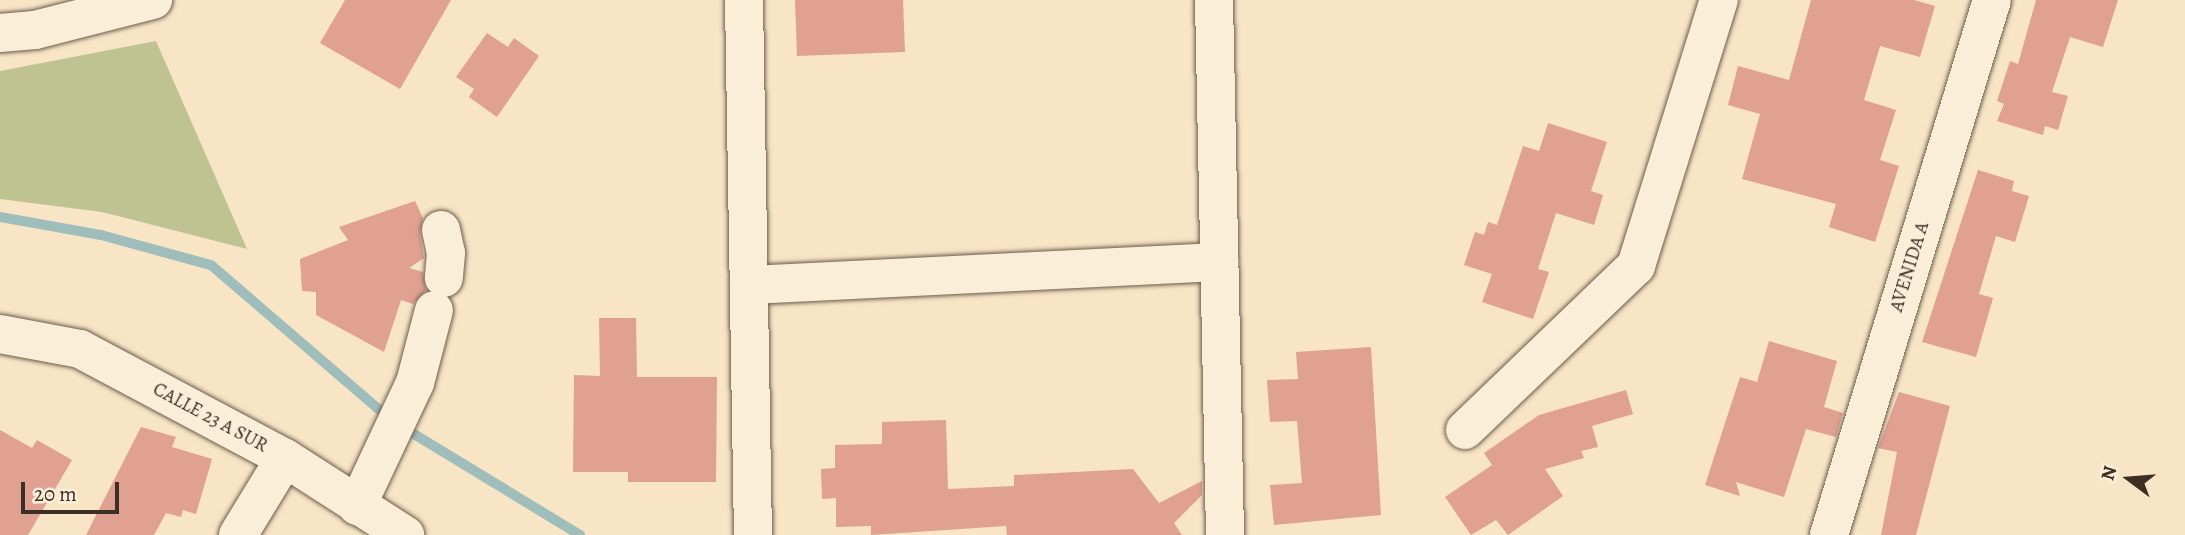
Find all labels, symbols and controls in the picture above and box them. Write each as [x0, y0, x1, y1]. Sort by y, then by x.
street label: AVENIDA A [1886, 219, 1934, 315]
street label: CALLE 23 A SUR [149, 378, 271, 458]
north arrow [2094, 444, 2164, 514]
text: N [2094, 463, 2123, 483]
scale bar [24, 468, 122, 512]
text: 20 m [34, 480, 77, 508]

